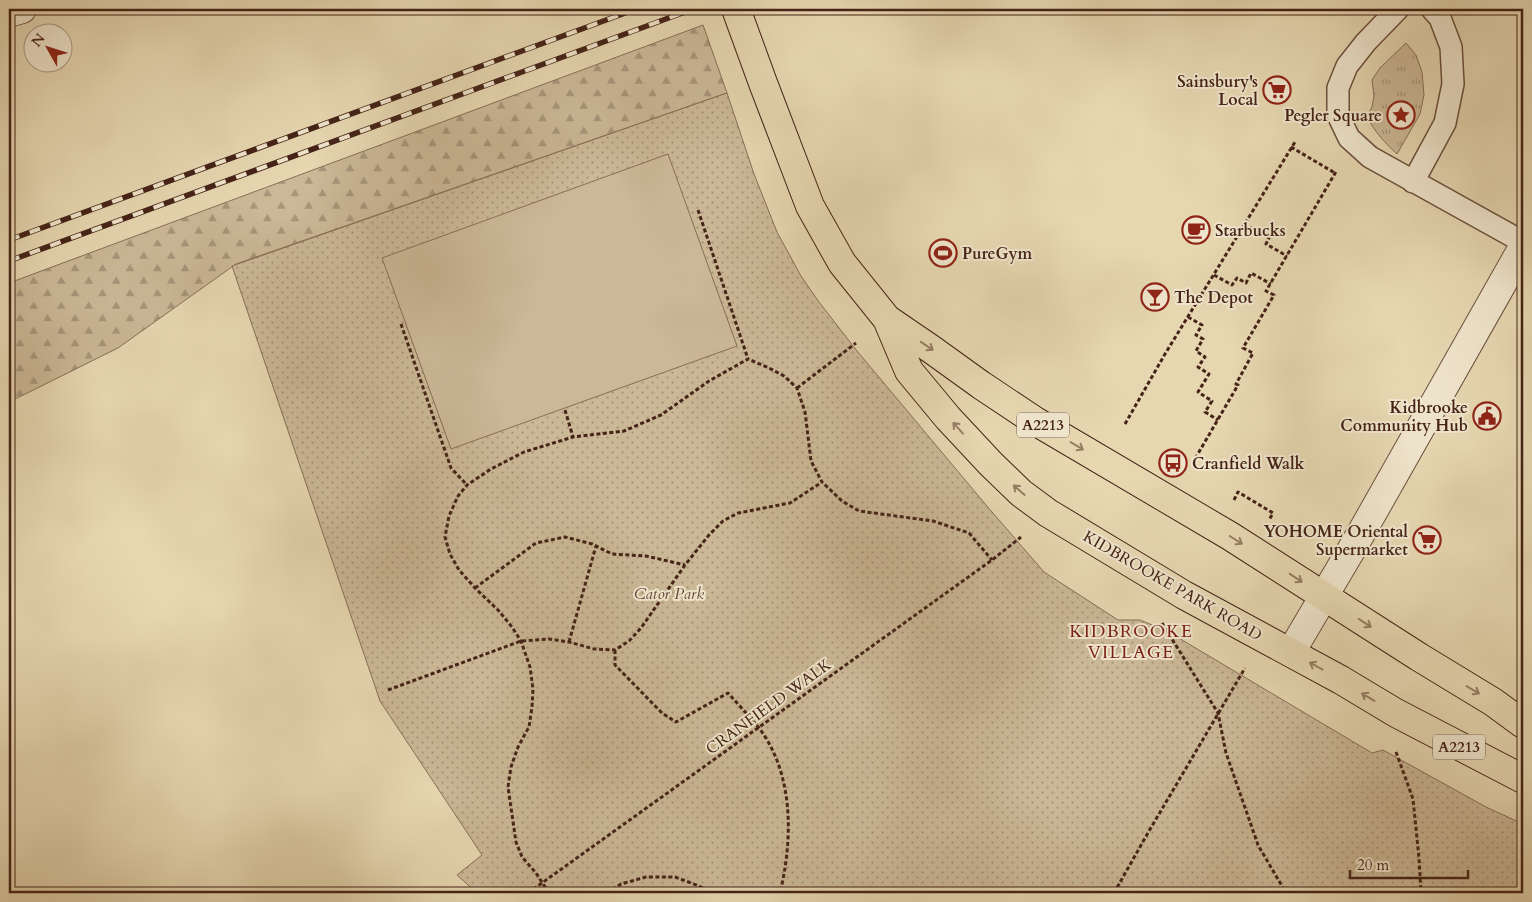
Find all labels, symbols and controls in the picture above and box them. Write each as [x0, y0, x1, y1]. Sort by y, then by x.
north arrow [22, 22, 72, 72]
text: N [27, 29, 49, 51]
place label: Sainsbury's Local [1177, 71, 1258, 111]
supermarket icon: Sainsbury's Local [1262, 75, 1292, 105]
place icon: Pegler Square [1386, 100, 1416, 130]
place label: Pegler Square [1284, 105, 1382, 127]
cafe icon: Starbucks [1181, 215, 1211, 245]
place label: Starbucks [1215, 220, 1286, 242]
sports icon: PureGym [928, 238, 958, 268]
place label: PureGym [962, 243, 1033, 265]
bar icon: The Depot [1140, 282, 1170, 312]
place label: The Depot [1174, 287, 1253, 309]
one-way arrow [920, 341, 934, 351]
place label: Kidbrooke Community Hub [1340, 397, 1468, 437]
public building icon: Kidbrooke Community Hub [1472, 401, 1502, 431]
road number: A2213 [1017, 412, 1069, 438]
one-way arrow [952, 422, 964, 435]
one-way arrow [1070, 441, 1084, 451]
bus stop icon: Cranfield Walk [1158, 448, 1188, 478]
place label: Cranfield Walk [1192, 453, 1305, 475]
one-way arrow [1012, 484, 1025, 496]
place label: YOHOME Oriental Supermarket [1264, 521, 1408, 561]
street label: KIDBROOKE PARK ROAD [1079, 525, 1266, 646]
supermarket icon: YOHOME Oriental Supermarket [1412, 525, 1442, 555]
one-way arrow [1229, 536, 1243, 546]
one-way arrow [1288, 573, 1302, 583]
park label: Cator Park [634, 583, 704, 605]
one-way arrow [1358, 618, 1372, 628]
district label: KIDBROOKE VILLAGE [1069, 619, 1193, 665]
street label: CRANFIELD WALK [701, 654, 836, 760]
one-way arrow [1309, 661, 1324, 670]
one-way arrow [1466, 686, 1480, 696]
one-way arrow [1362, 691, 1376, 701]
road number: A2213 [1433, 734, 1485, 760]
scale bar [1350, 847, 1467, 879]
text: 20 m [1357, 855, 1389, 875]

